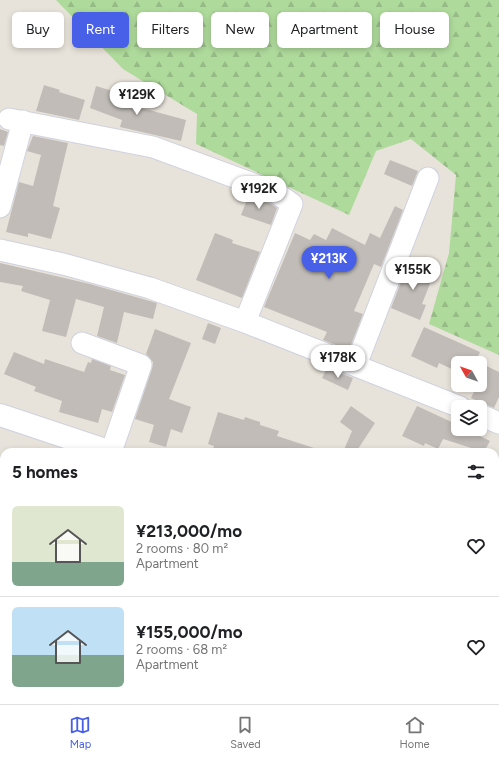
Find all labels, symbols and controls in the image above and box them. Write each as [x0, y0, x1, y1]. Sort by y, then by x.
chip: Buy [12, 12, 64, 48]
chip: Rent [72, 12, 129, 48]
chip: Filters [137, 12, 203, 48]
chip: New [211, 12, 269, 48]
chip: Apartment [277, 12, 372, 48]
chip: House [380, 12, 449, 48]
pin: ¥129K [109, 82, 165, 116]
text: ¥129K [119, 87, 155, 102]
pin: ¥192K [231, 176, 287, 210]
text: ¥192K [241, 181, 277, 196]
pin: ¥213K [301, 246, 357, 280]
text: ¥213K [311, 251, 347, 266]
pin: ¥155K [385, 257, 441, 291]
text: ¥155K [395, 262, 432, 277]
pin: ¥178K [310, 345, 366, 379]
text: ¥178K [319, 350, 357, 365]
north arrow [451, 356, 487, 392]
map controls [451, 356, 487, 436]
button: layers [451, 400, 487, 436]
icon: filters [465, 461, 487, 483]
text: 5 homes [12, 462, 78, 482]
text: ¥213,000/mo [136, 521, 242, 541]
icon: home [44, 522, 92, 570]
icon: heart [465, 535, 487, 557]
text: 2 rooms · 80 m² [136, 541, 228, 556]
text: Apartment [136, 556, 199, 571]
text: ¥155,000/mo [136, 622, 243, 642]
icon: home [44, 623, 92, 671]
icon: heart [465, 636, 487, 658]
text: 2 rooms · 68 m² [136, 642, 227, 657]
text: Apartment [136, 657, 199, 672]
tab: Map [69, 714, 91, 751]
tab: Saved [230, 714, 261, 751]
tab: Home [400, 714, 430, 751]

